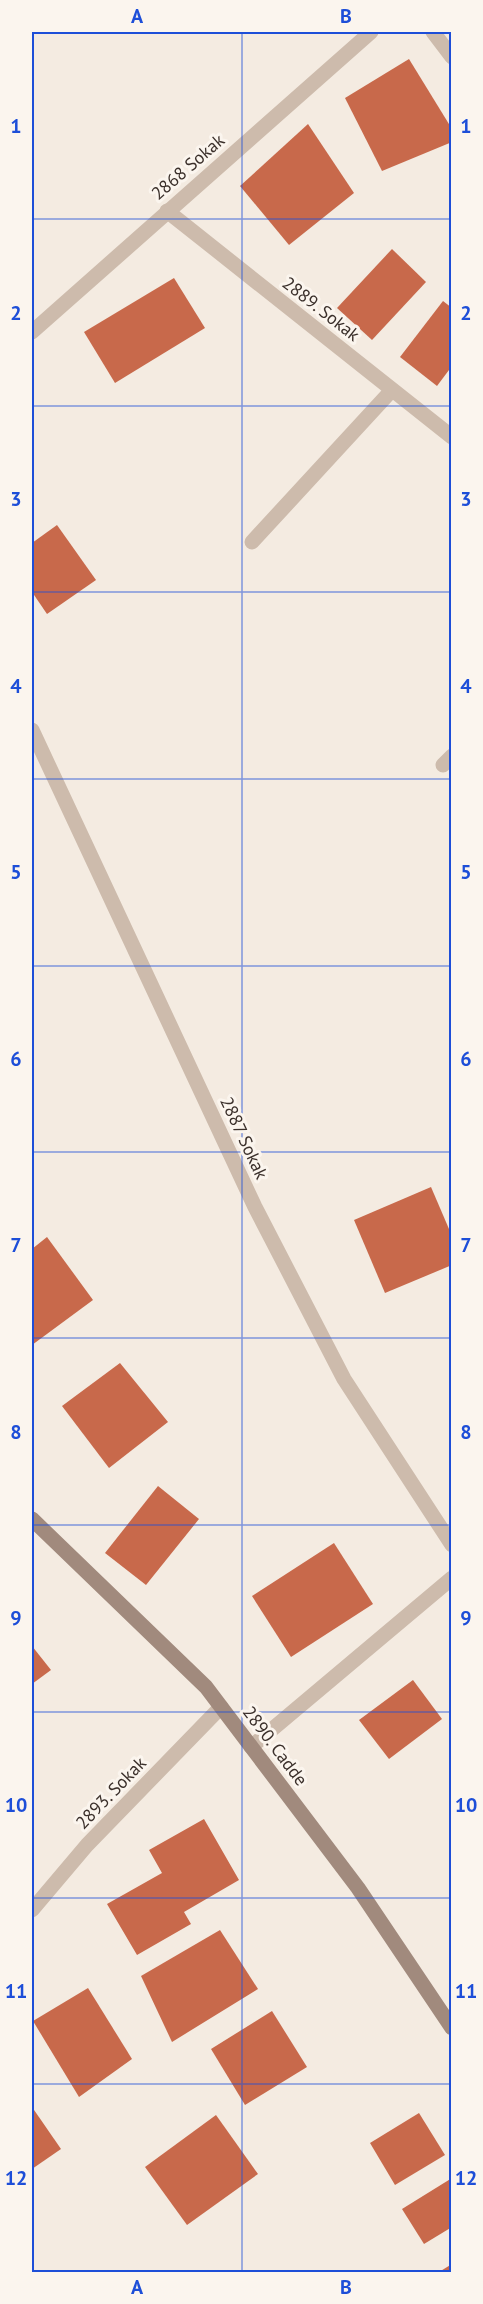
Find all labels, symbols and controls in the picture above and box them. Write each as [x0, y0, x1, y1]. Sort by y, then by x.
text: A [131, 3, 144, 29]
text: B [340, 3, 352, 29]
text: 1 [10, 113, 22, 139]
text: 1 [460, 113, 472, 139]
street label: 2868 Sokak [146, 128, 229, 205]
street label: 2889. Sokak [278, 271, 365, 346]
text: 2 [10, 300, 22, 326]
text: 2 [460, 300, 472, 326]
text: 3 [10, 486, 22, 512]
text: 3 [460, 486, 472, 512]
text: 4 [10, 673, 22, 699]
text: 4 [460, 673, 472, 699]
text: 5 [10, 859, 22, 885]
text: 5 [460, 859, 472, 885]
text: 6 [10, 1046, 22, 1072]
text: 6 [460, 1046, 472, 1072]
street label: 2887 Sokak [215, 1093, 274, 1183]
text: 7 [10, 1232, 22, 1258]
text: 7 [460, 1232, 472, 1258]
text: 8 [10, 1419, 22, 1445]
text: 8 [460, 1419, 472, 1445]
text: 9 [10, 1605, 22, 1631]
text: 9 [460, 1605, 472, 1631]
street label: 2890. Cadde [238, 1701, 313, 1790]
street label: 2893. Sokak [70, 1751, 151, 1834]
text: 10 [5, 1792, 27, 1818]
text: 10 [455, 1792, 477, 1818]
text: 11 [5, 1978, 27, 2004]
text: 11 [455, 1978, 477, 2004]
text: 12 [5, 2165, 27, 2191]
text: 12 [455, 2165, 477, 2191]
text: A [131, 2274, 144, 2300]
text: B [340, 2274, 352, 2300]

